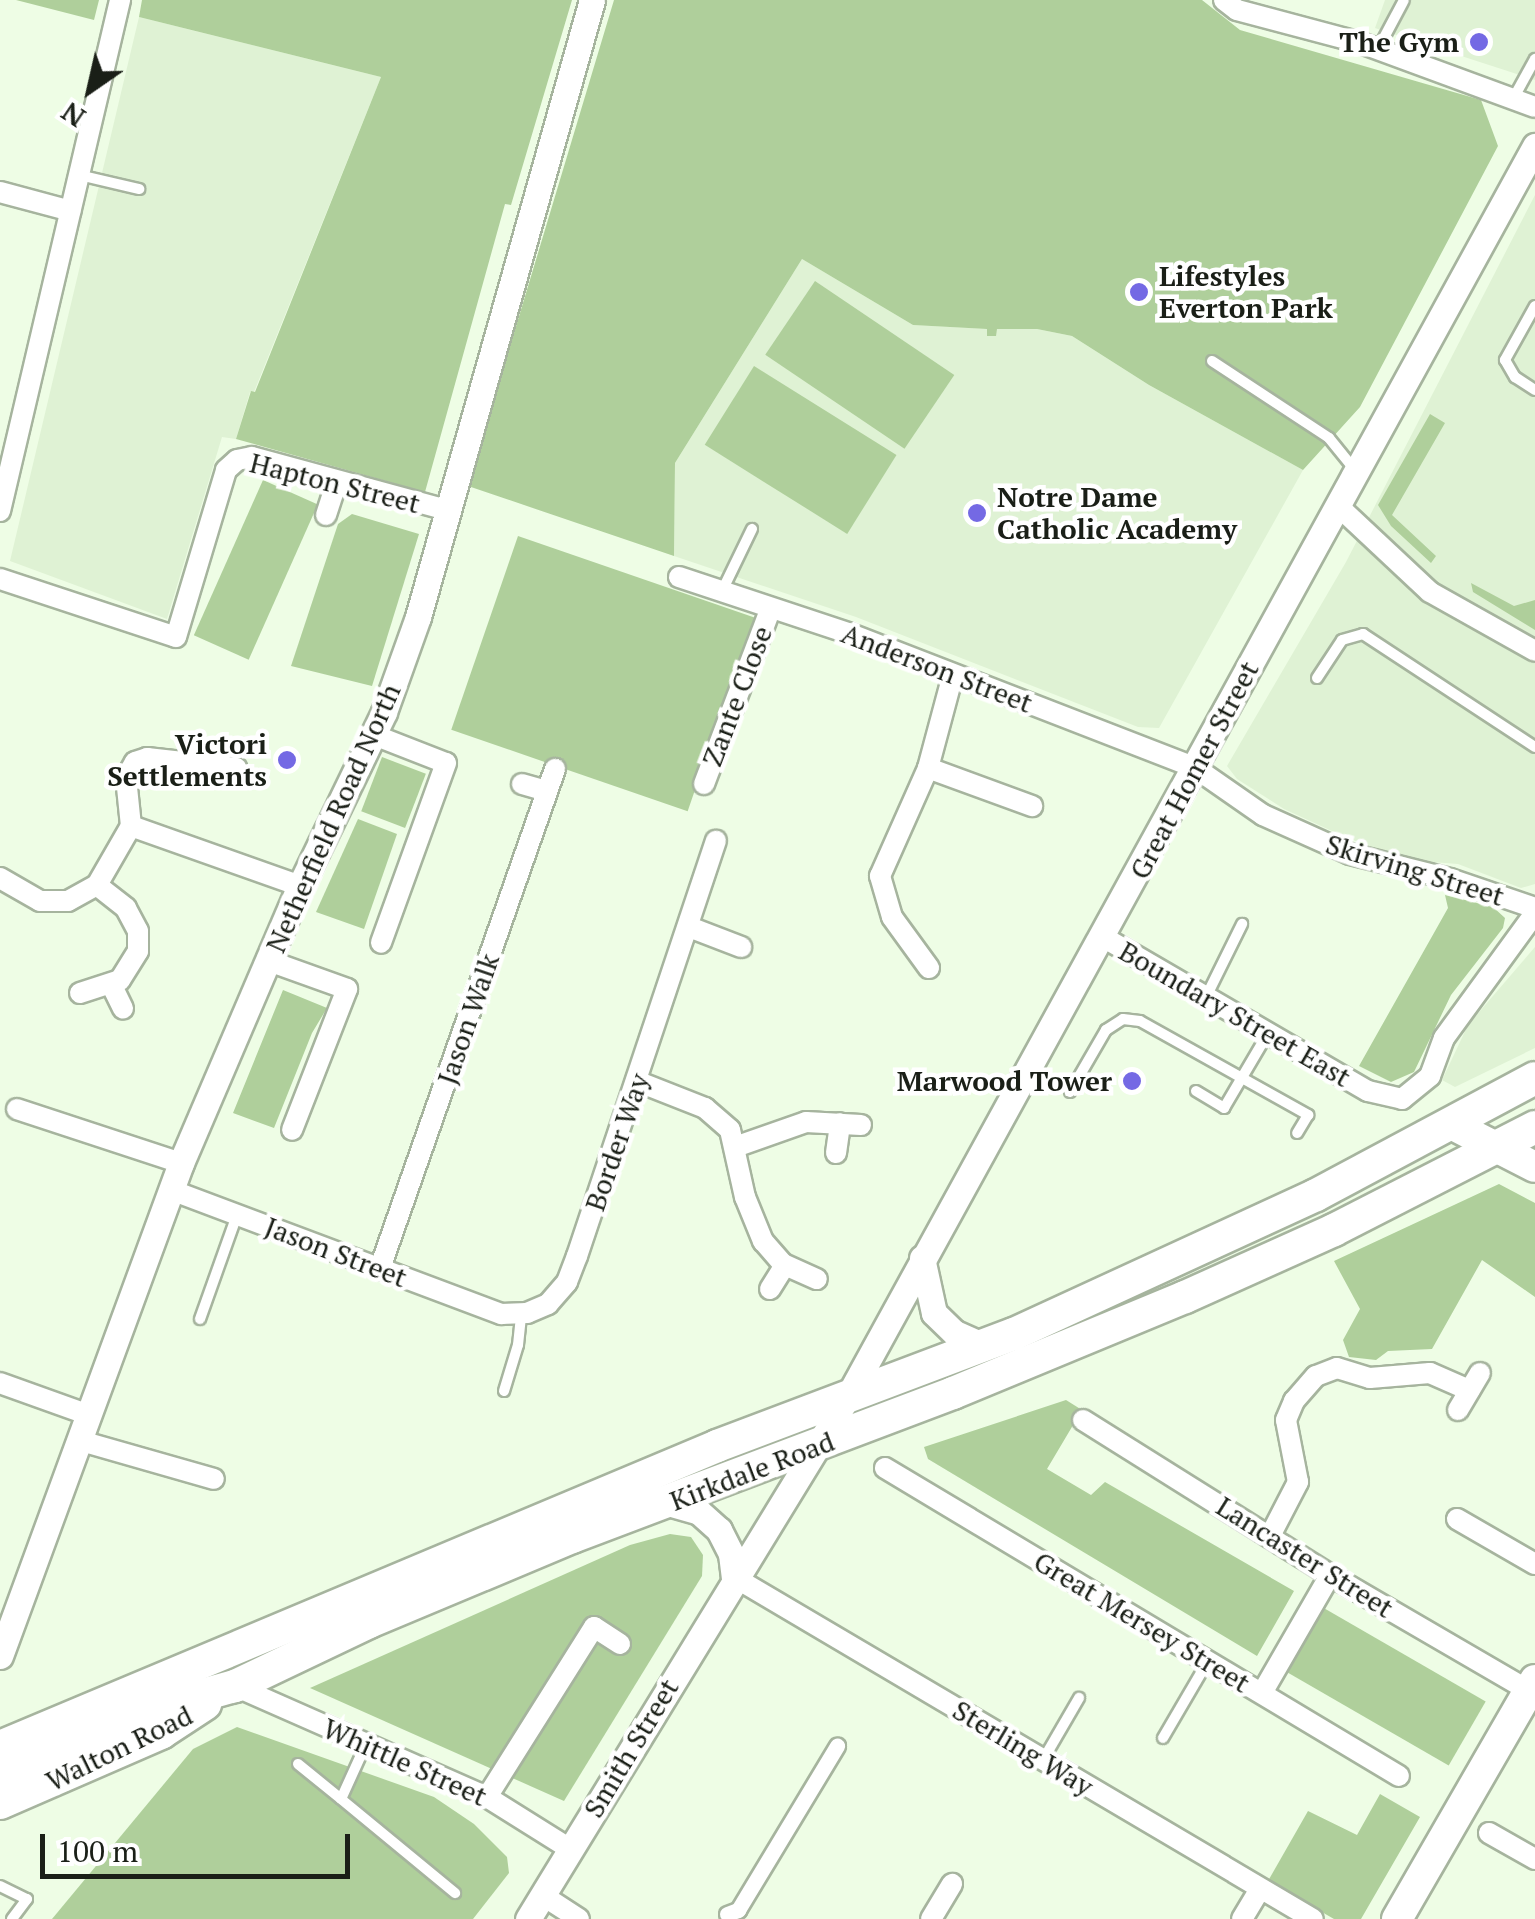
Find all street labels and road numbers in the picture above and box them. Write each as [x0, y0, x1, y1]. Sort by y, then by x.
street label: Hapton Street [246, 446, 424, 520]
street label: Anderson Street [837, 616, 1037, 720]
street label: Zante Close [695, 621, 779, 771]
street label: Great Homer Street [1122, 655, 1266, 885]
street label: Netherfield Road North [259, 678, 407, 958]
street label: Skirving Street [1322, 827, 1508, 913]
street label: Boundary Street East [1113, 934, 1357, 1094]
street label: Jason Walk [430, 949, 506, 1089]
street label: Border Way [578, 1069, 656, 1215]
street label: Jason Street [260, 1210, 412, 1294]
street label: Kirkdale Road [665, 1424, 839, 1518]
street label: Lancaster Street [1210, 1489, 1400, 1625]
street label: Great Mersey Street [1028, 1544, 1256, 1700]
street label: Smith Street [576, 1673, 686, 1823]
street label: Sterling Way [947, 1693, 1099, 1803]
street label: Walton Road [40, 1698, 198, 1798]
street label: Whittle Street [318, 1711, 492, 1813]

